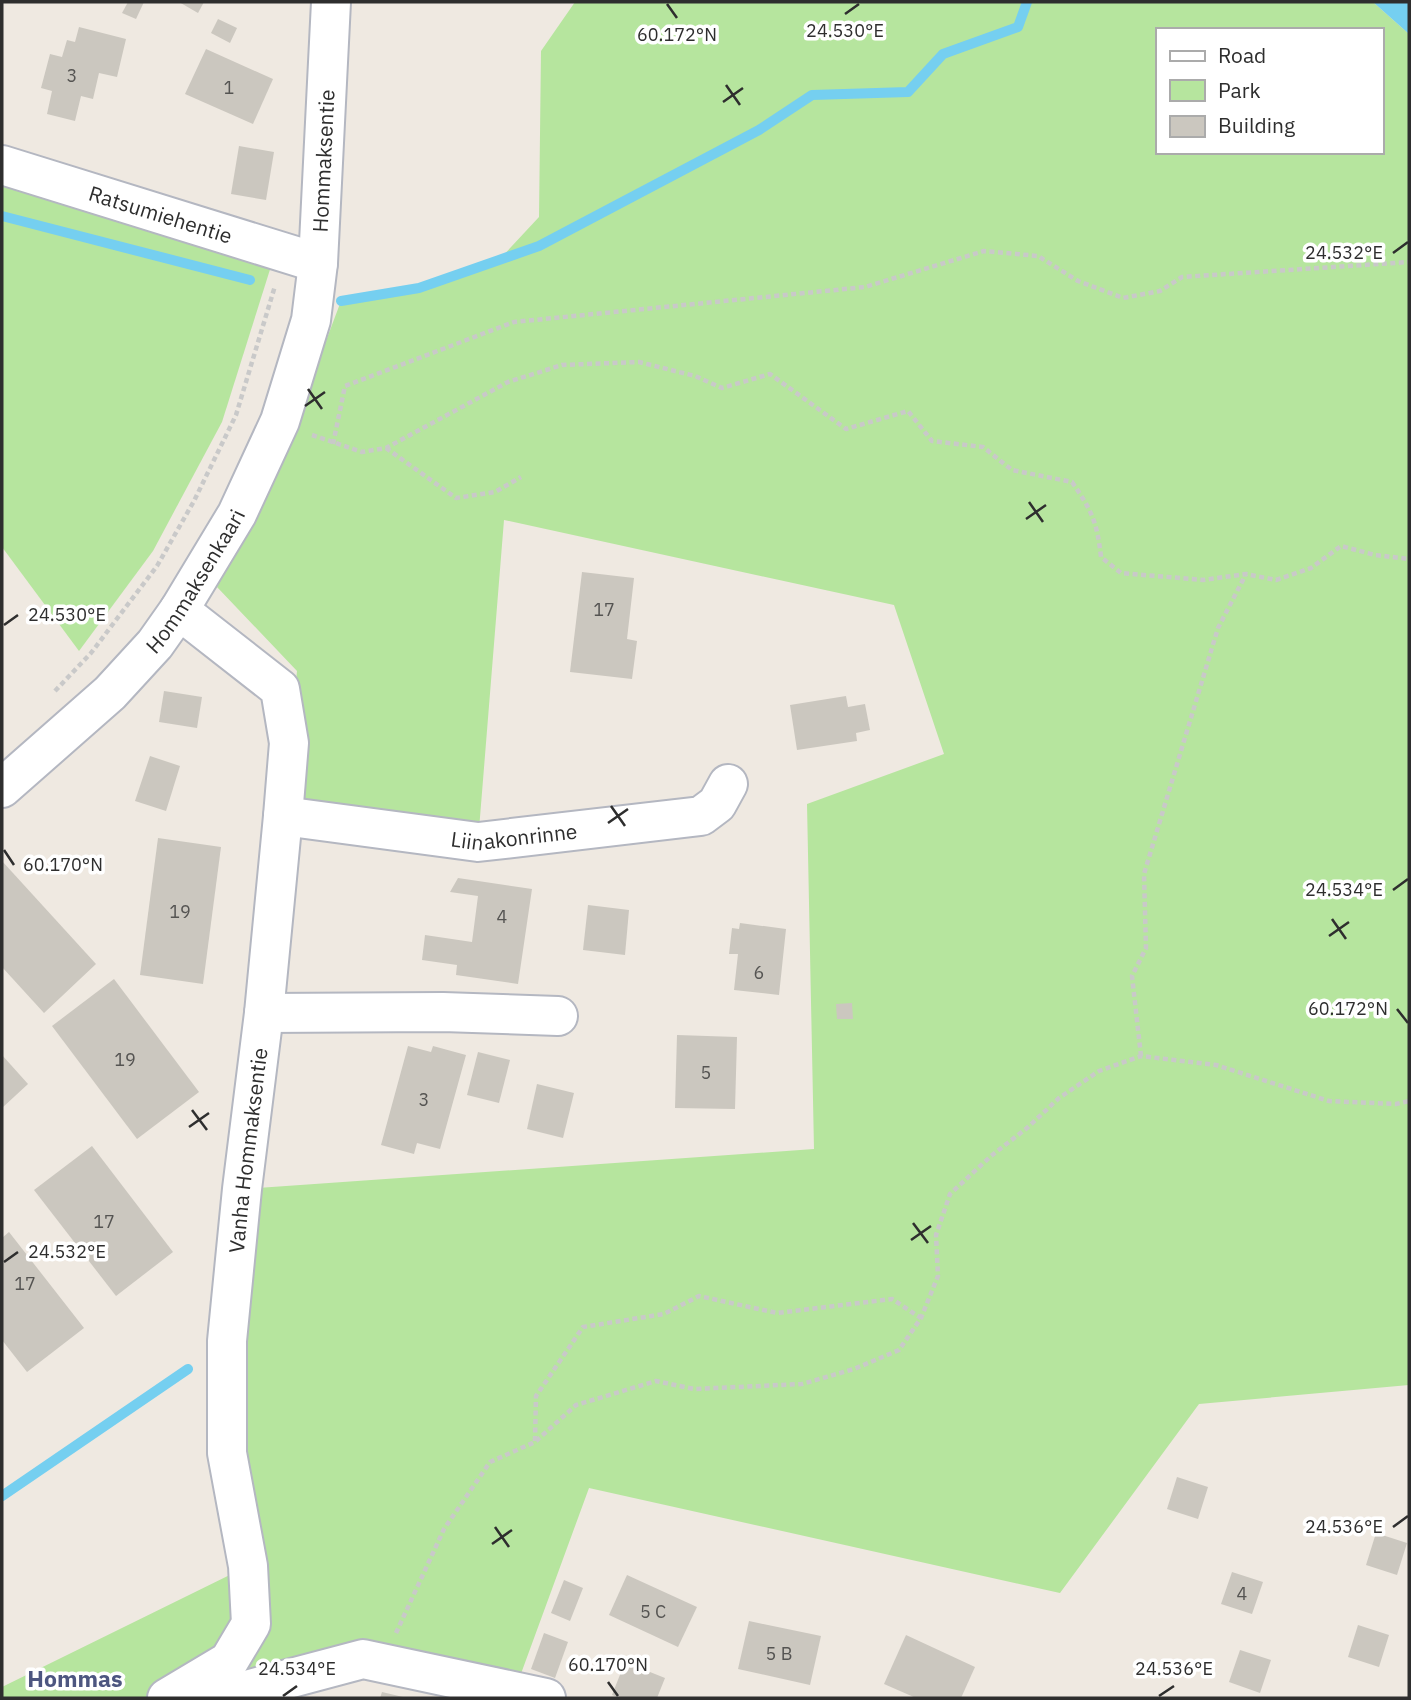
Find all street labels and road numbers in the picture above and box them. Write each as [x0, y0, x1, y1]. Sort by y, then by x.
street label: Hommaksentie [306, 89, 341, 233]
street label: Ratsumiehentie [85, 179, 236, 250]
street label: Hommaksenkaari [139, 505, 251, 659]
street label: Liinakonrinne [449, 817, 579, 857]
street label: Vanha Hommaksentie [222, 1046, 274, 1254]

